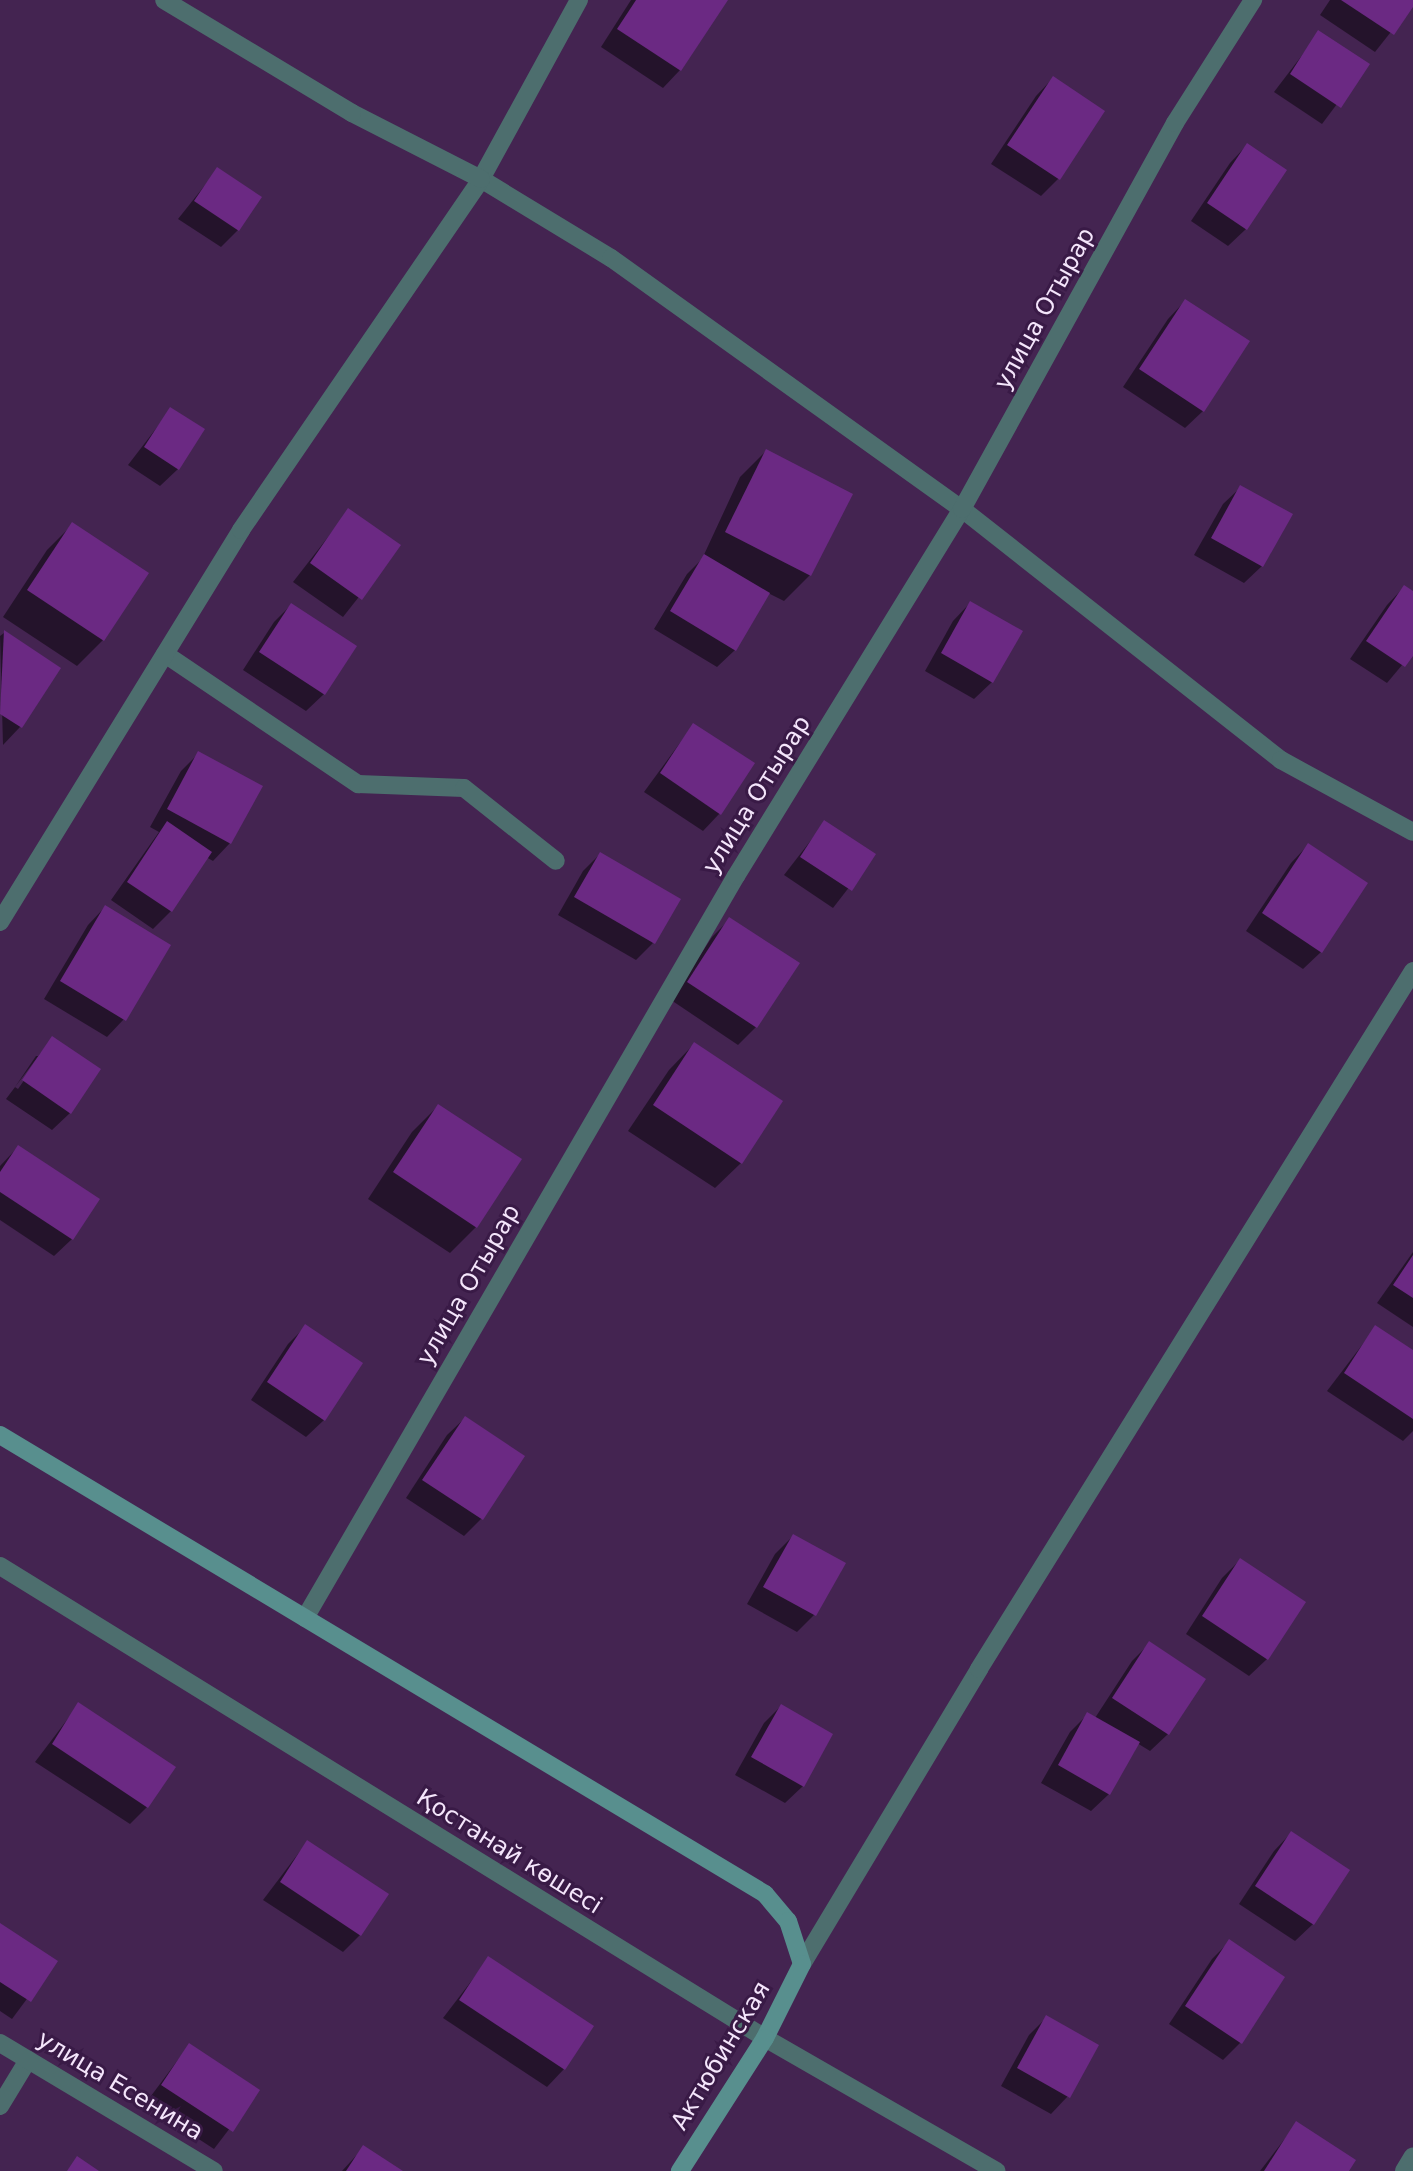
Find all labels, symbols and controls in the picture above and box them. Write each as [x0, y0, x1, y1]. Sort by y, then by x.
street label: улица Отырар [989, 223, 1101, 395]
street label: улица Отырар [697, 711, 817, 879]
street label: улица Отырар [411, 1200, 527, 1370]
street label: Қостанай көшесі [411, 1783, 607, 1921]
street label: Актюбинская [665, 1977, 777, 2135]
street label: улица Есенина [32, 2025, 208, 2147]

